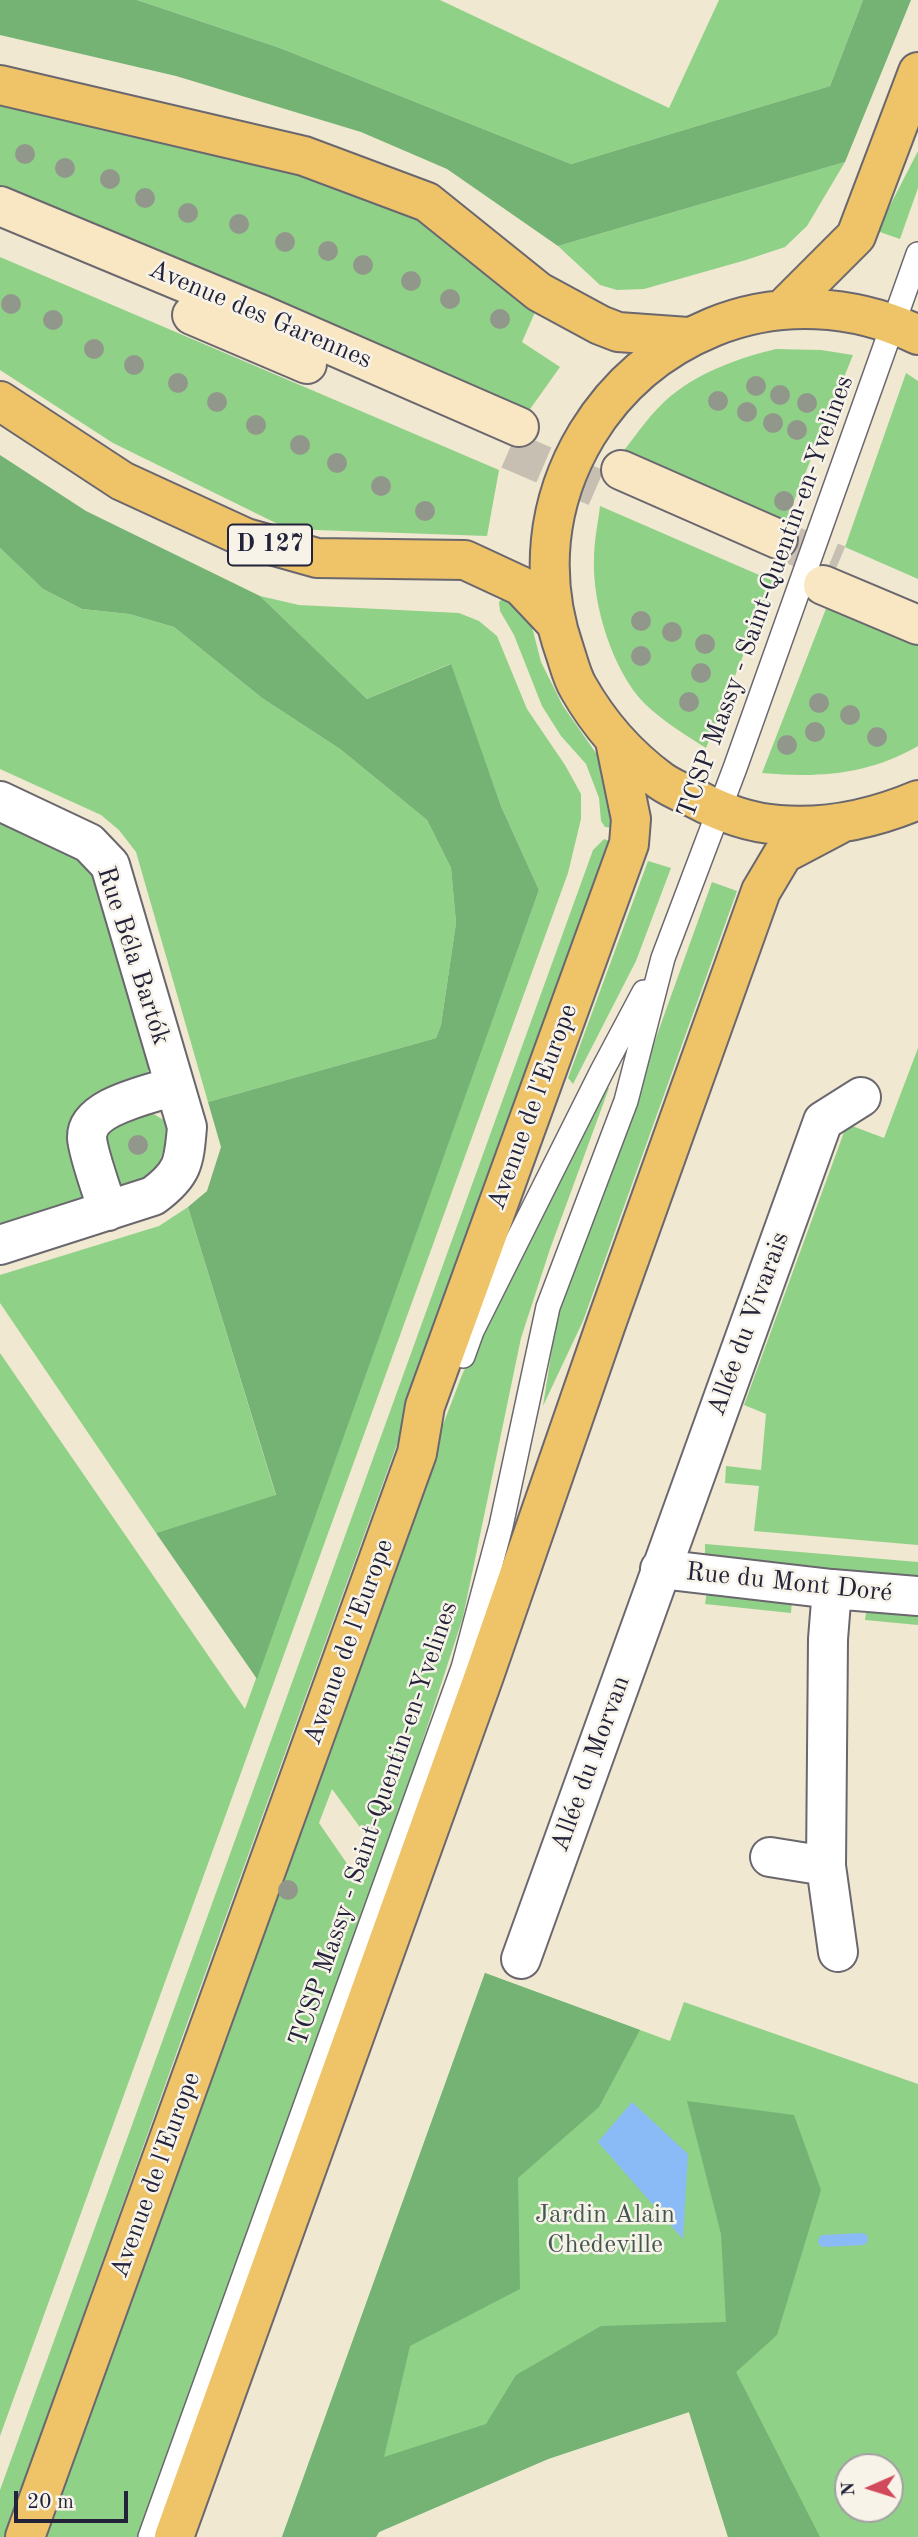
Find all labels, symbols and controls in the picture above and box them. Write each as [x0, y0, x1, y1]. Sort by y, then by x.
street label: Avenue des Garennes [144, 254, 376, 376]
street label: TCSP Massy - Saint-Quentin-en-Yvelines [671, 372, 861, 822]
road number: D 127 [228, 524, 312, 566]
street label: Rue Béla Bartók [89, 863, 177, 1049]
street label: Avenue de l'Europe [481, 1000, 585, 1214]
street label: Allée du Vivarais [701, 1228, 797, 1420]
street label: Avenue de l'Europe [297, 1535, 401, 1749]
street label: Rue du Mont Doré [684, 1557, 894, 1609]
street label: TCSP Massy - Saint-Quentin-en-Yvelines [283, 1597, 465, 2051]
street label: Allée du Morvan [545, 1672, 637, 1856]
street label: Avenue de l'Europe [104, 2068, 208, 2282]
park label: Jardin Alain Chedeville [535, 2199, 675, 2260]
north arrow [834, 2453, 904, 2523]
scale bar [18, 2478, 131, 2522]
text: N [840, 2481, 859, 2497]
text: 20 m [27, 2492, 74, 2513]

